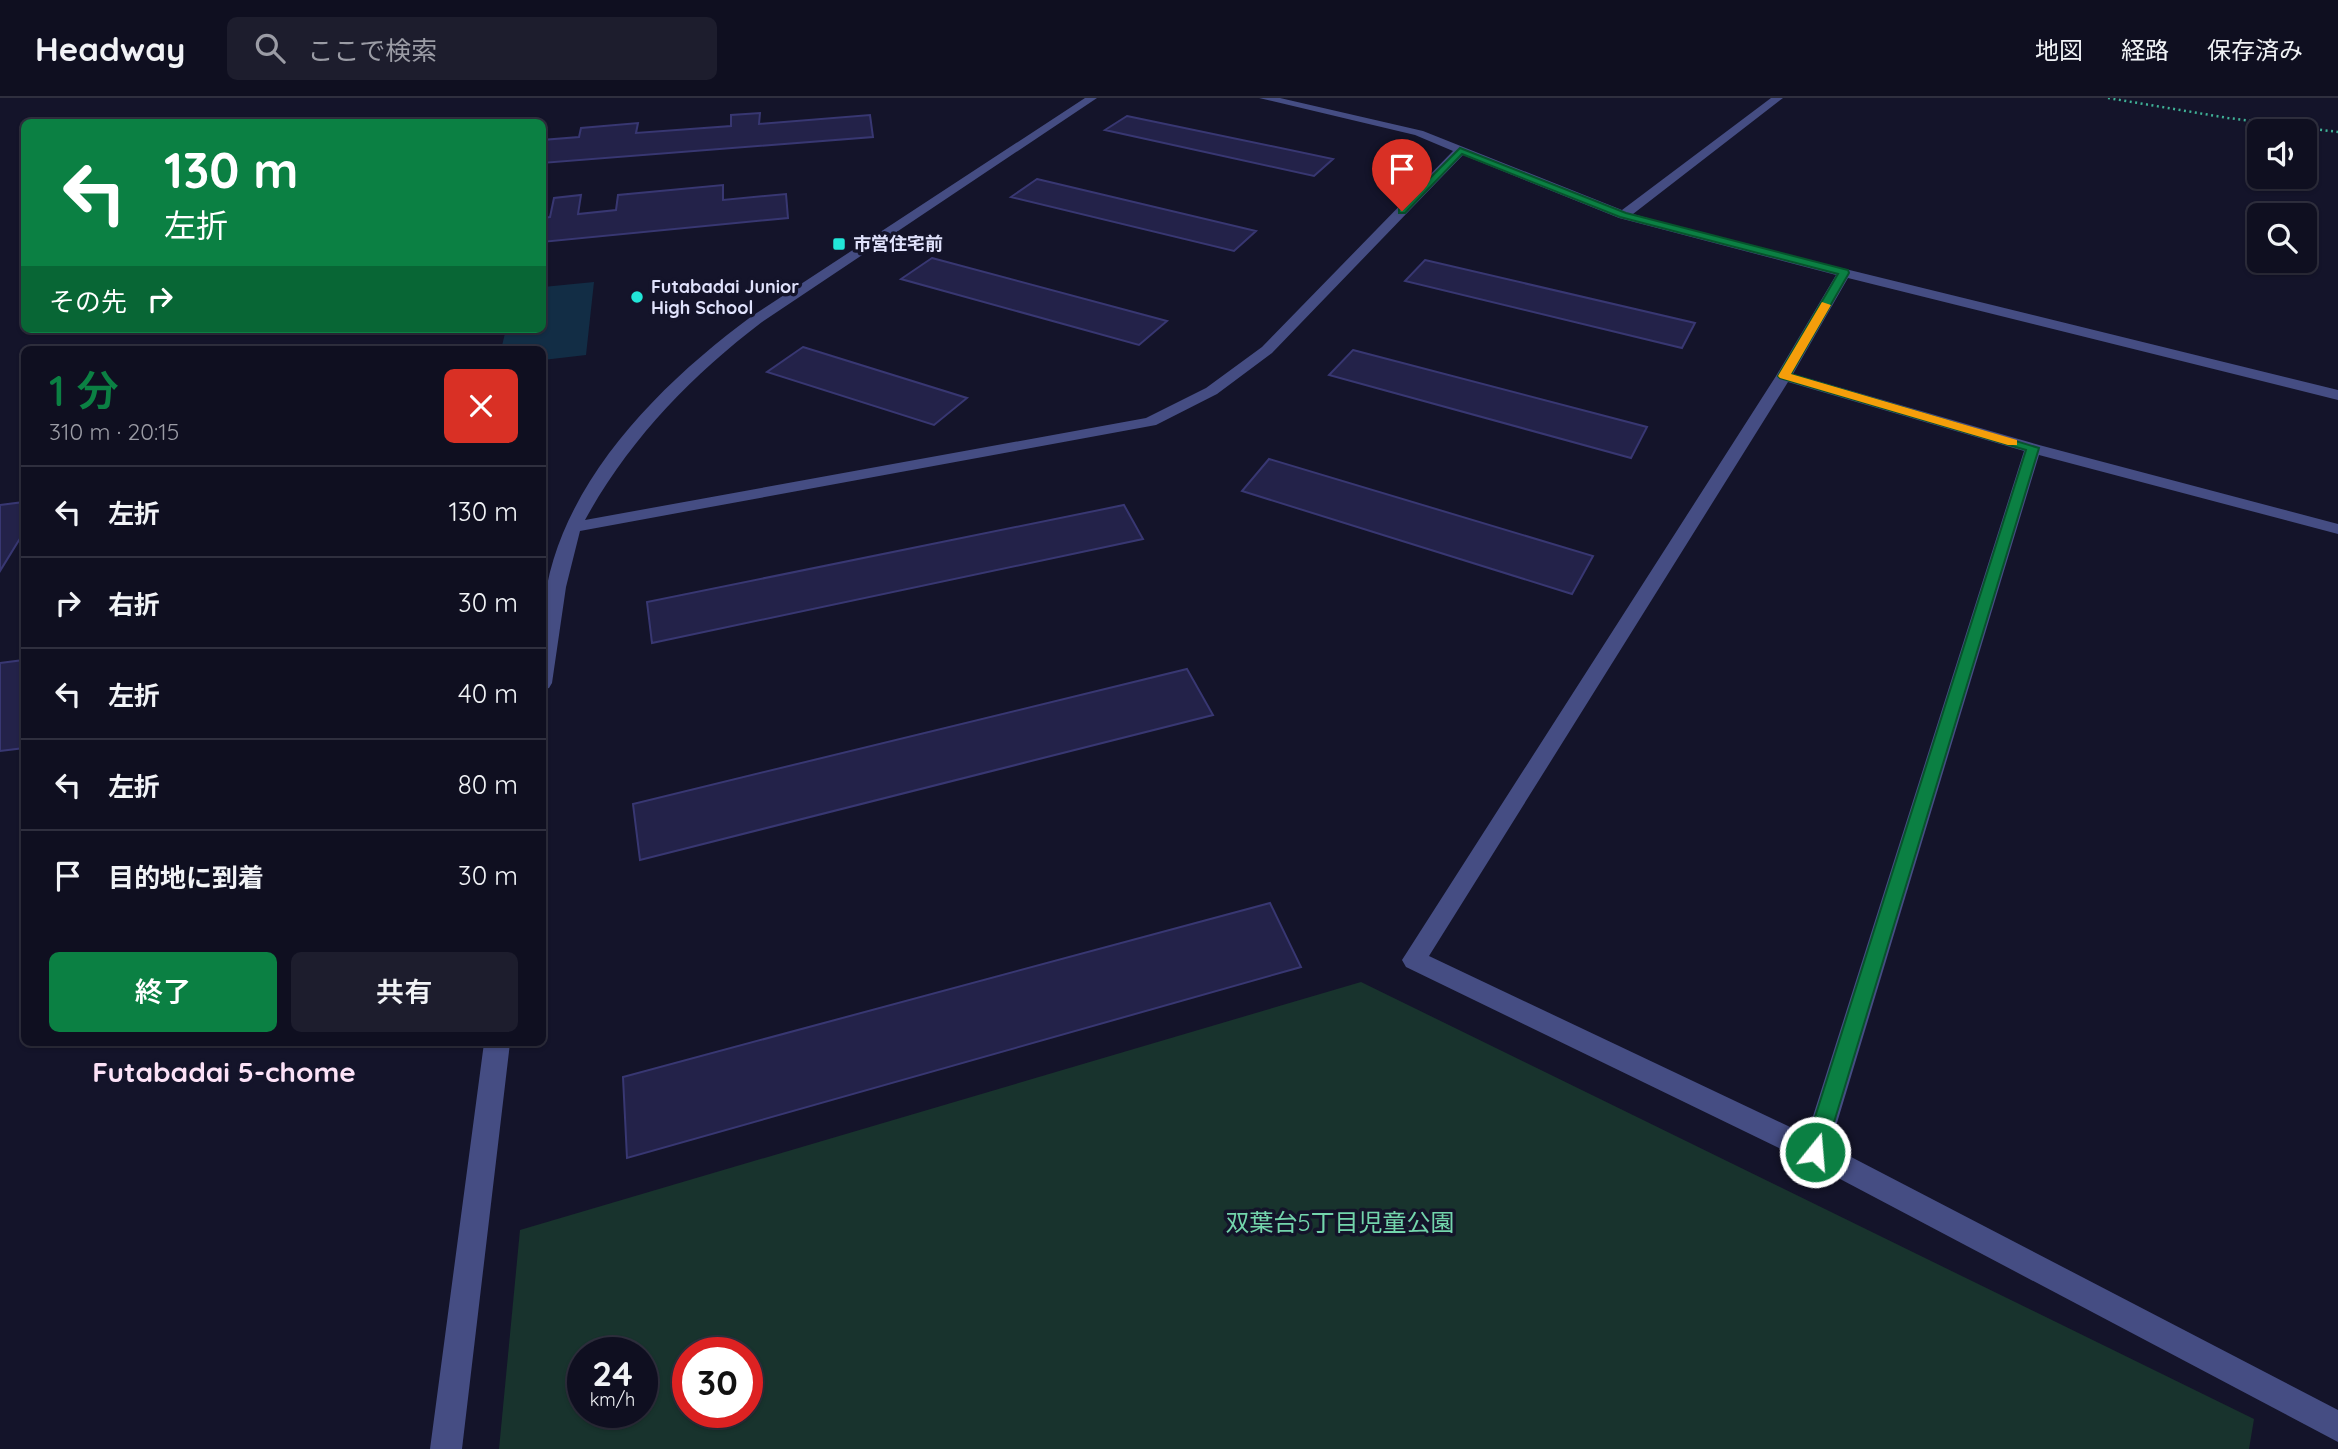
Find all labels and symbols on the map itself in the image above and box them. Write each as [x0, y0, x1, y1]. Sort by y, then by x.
pin [1372, 139, 1432, 211]
place label: 市営住宅前 [853, 232, 943, 255]
marker: 市営住宅前 [831, 236, 847, 252]
place label: Futabadai Junior High School [651, 275, 799, 319]
marker: Futabadai Junior High School [629, 289, 645, 305]
district label: Futabadai 5-chome [92, 1054, 356, 1089]
position arrow [1778, 1115, 1852, 1189]
park label: 双葉台5丁目児童公園 [1225, 1207, 1455, 1237]
speed limit sign: 30 [672, 1337, 763, 1428]

